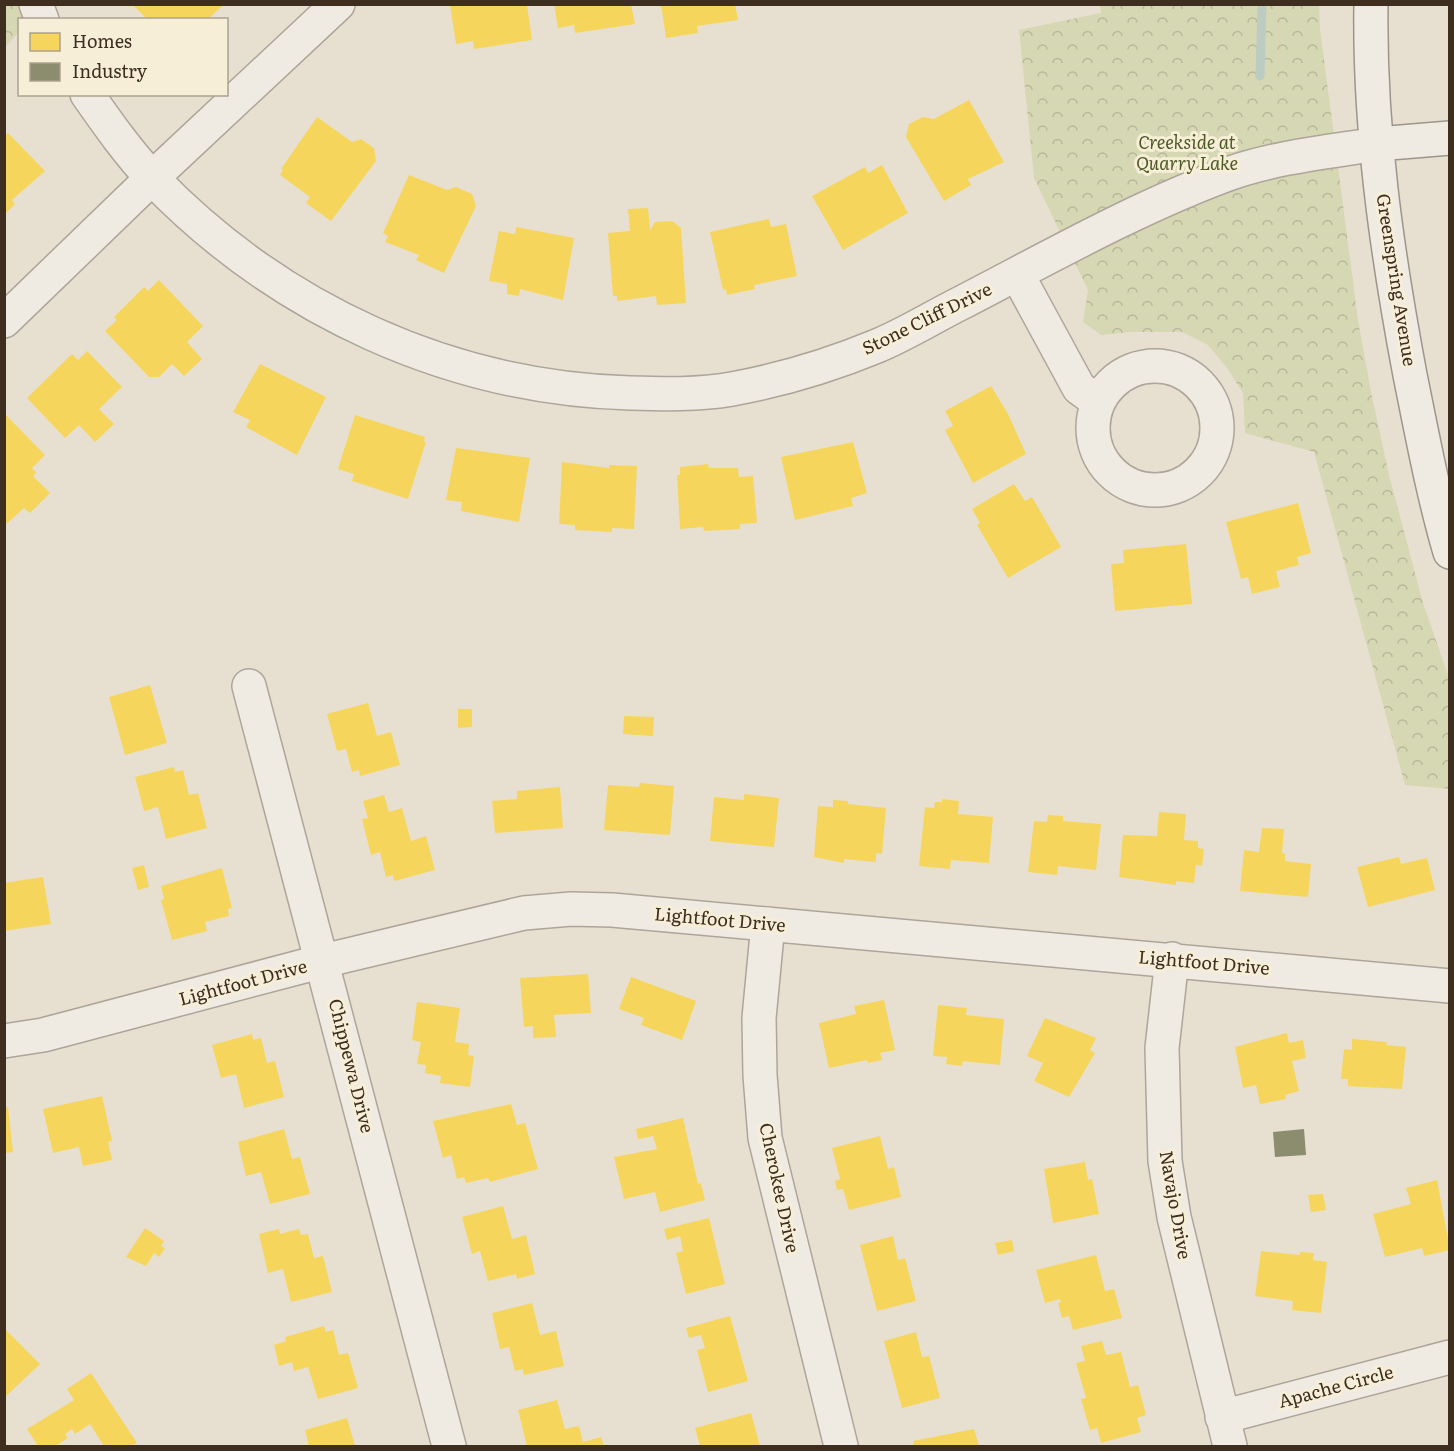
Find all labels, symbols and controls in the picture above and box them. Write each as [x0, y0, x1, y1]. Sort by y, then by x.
legend [18, 18, 228, 96]
text: Homes [72, 27, 132, 54]
text: Industry [72, 57, 148, 84]
park label: Creekside at Quarry Lake [1136, 128, 1238, 176]
street label: Greenspring Avenue [1371, 192, 1424, 368]
street label: Stone Cliff Drive [857, 275, 996, 361]
street label: Lightfoot Drive [653, 899, 787, 938]
street label: Lightfoot Drive [1137, 942, 1271, 981]
street label: Lightfoot Drive [175, 951, 310, 1012]
street label: Chippewa Drive [323, 996, 382, 1136]
street label: Cherokee Drive [754, 1120, 807, 1255]
street label: Navajo Drive [1154, 1148, 1199, 1261]
street label: Apache Circle [1275, 1357, 1396, 1414]

